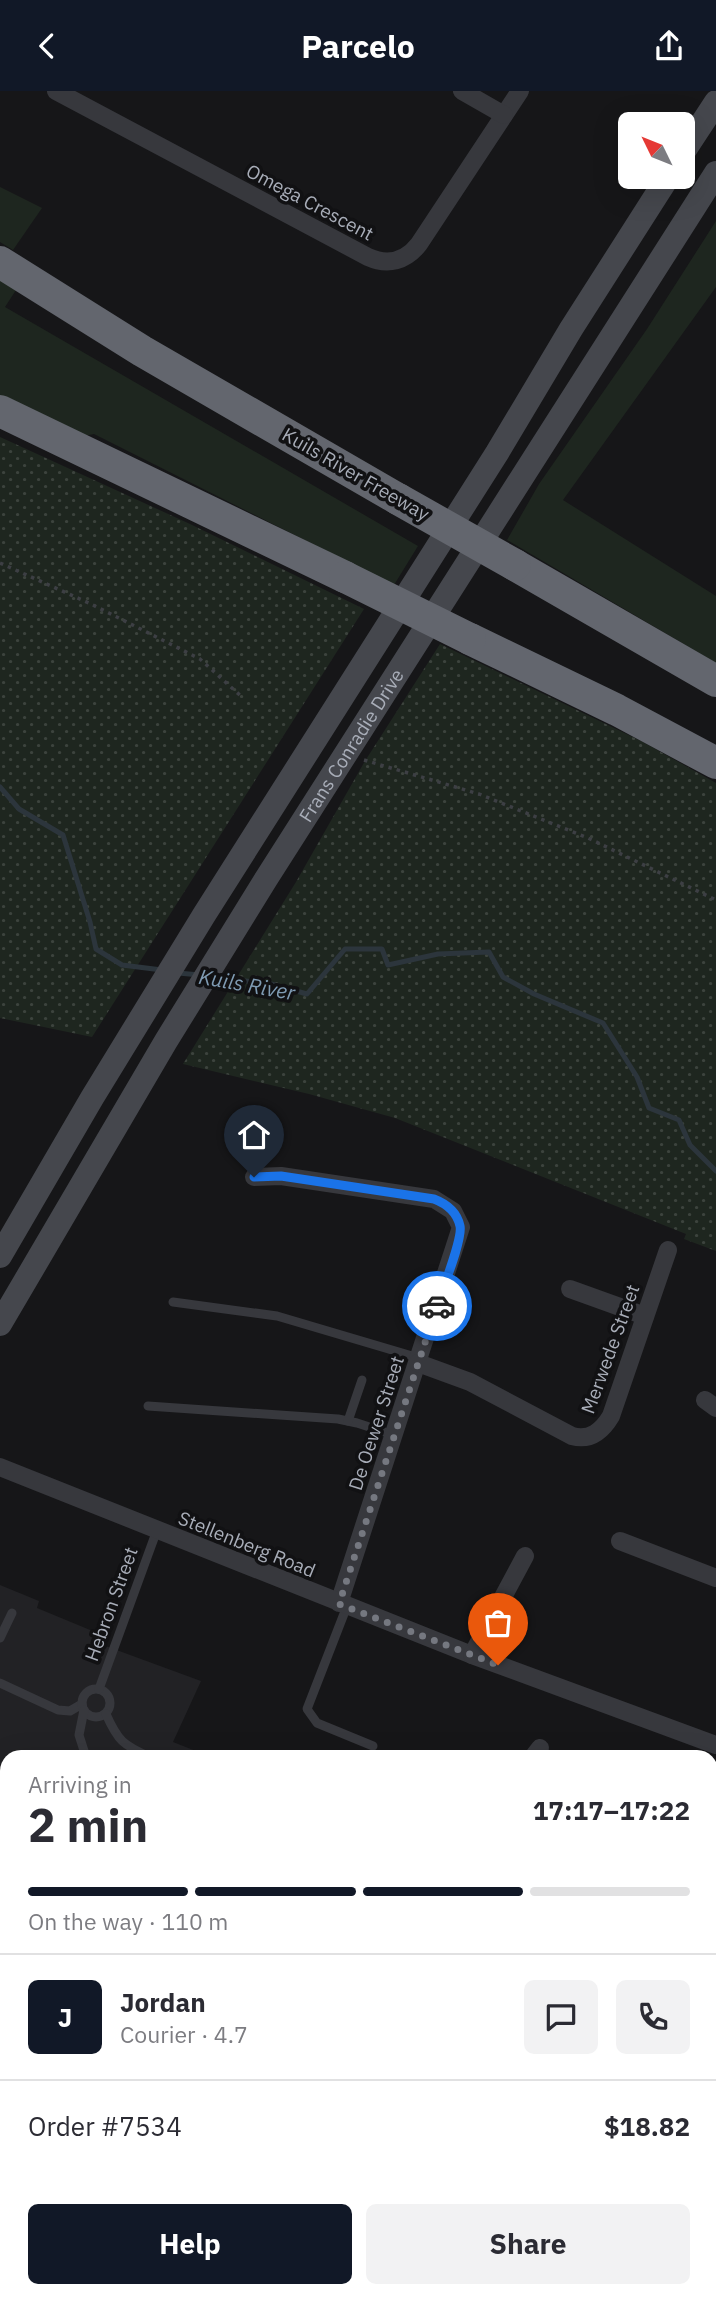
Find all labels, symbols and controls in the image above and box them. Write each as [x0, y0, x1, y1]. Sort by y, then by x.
text: Parcelo [301, 25, 415, 67]
icon: back [28, 27, 66, 65]
icon: share [650, 27, 688, 65]
north arrow [618, 112, 695, 189]
map controls [618, 112, 695, 189]
street label: Omega Crescent [242, 158, 378, 246]
street label: Kuils River Freeway [278, 422, 434, 526]
street label: Frans Conradie Drive [294, 664, 409, 826]
water label: Kuils River [197, 962, 299, 1006]
pin [224, 1105, 284, 1177]
icon: home [235, 1116, 273, 1154]
courier [402, 1271, 472, 1341]
street label: Merwede Street [575, 1281, 645, 1417]
icon: car [418, 1287, 456, 1325]
street label: De Oewer Street [343, 1353, 409, 1493]
street label: Stellenberg Road [175, 1506, 319, 1582]
street label: Hebron Street [79, 1544, 143, 1664]
pin [468, 1593, 528, 1665]
icon: bag [479, 1604, 517, 1642]
text: Arriving in [28, 1769, 132, 1799]
text: 17:17–17:22 [533, 1793, 690, 1827]
text: 2 min [28, 1795, 148, 1855]
text: On the way · 110 m [28, 1906, 228, 1936]
button: chat [524, 1980, 598, 2054]
button: phone [616, 1980, 690, 2054]
text: Jordan [120, 1985, 206, 2019]
text: J [58, 2000, 72, 2034]
text: Courier · 4.7 [120, 2019, 248, 2049]
text: Order #7534 [28, 2109, 182, 2143]
text: $18.82 [604, 2109, 690, 2143]
button: Help [28, 2204, 352, 2284]
button: Share [366, 2204, 690, 2284]

